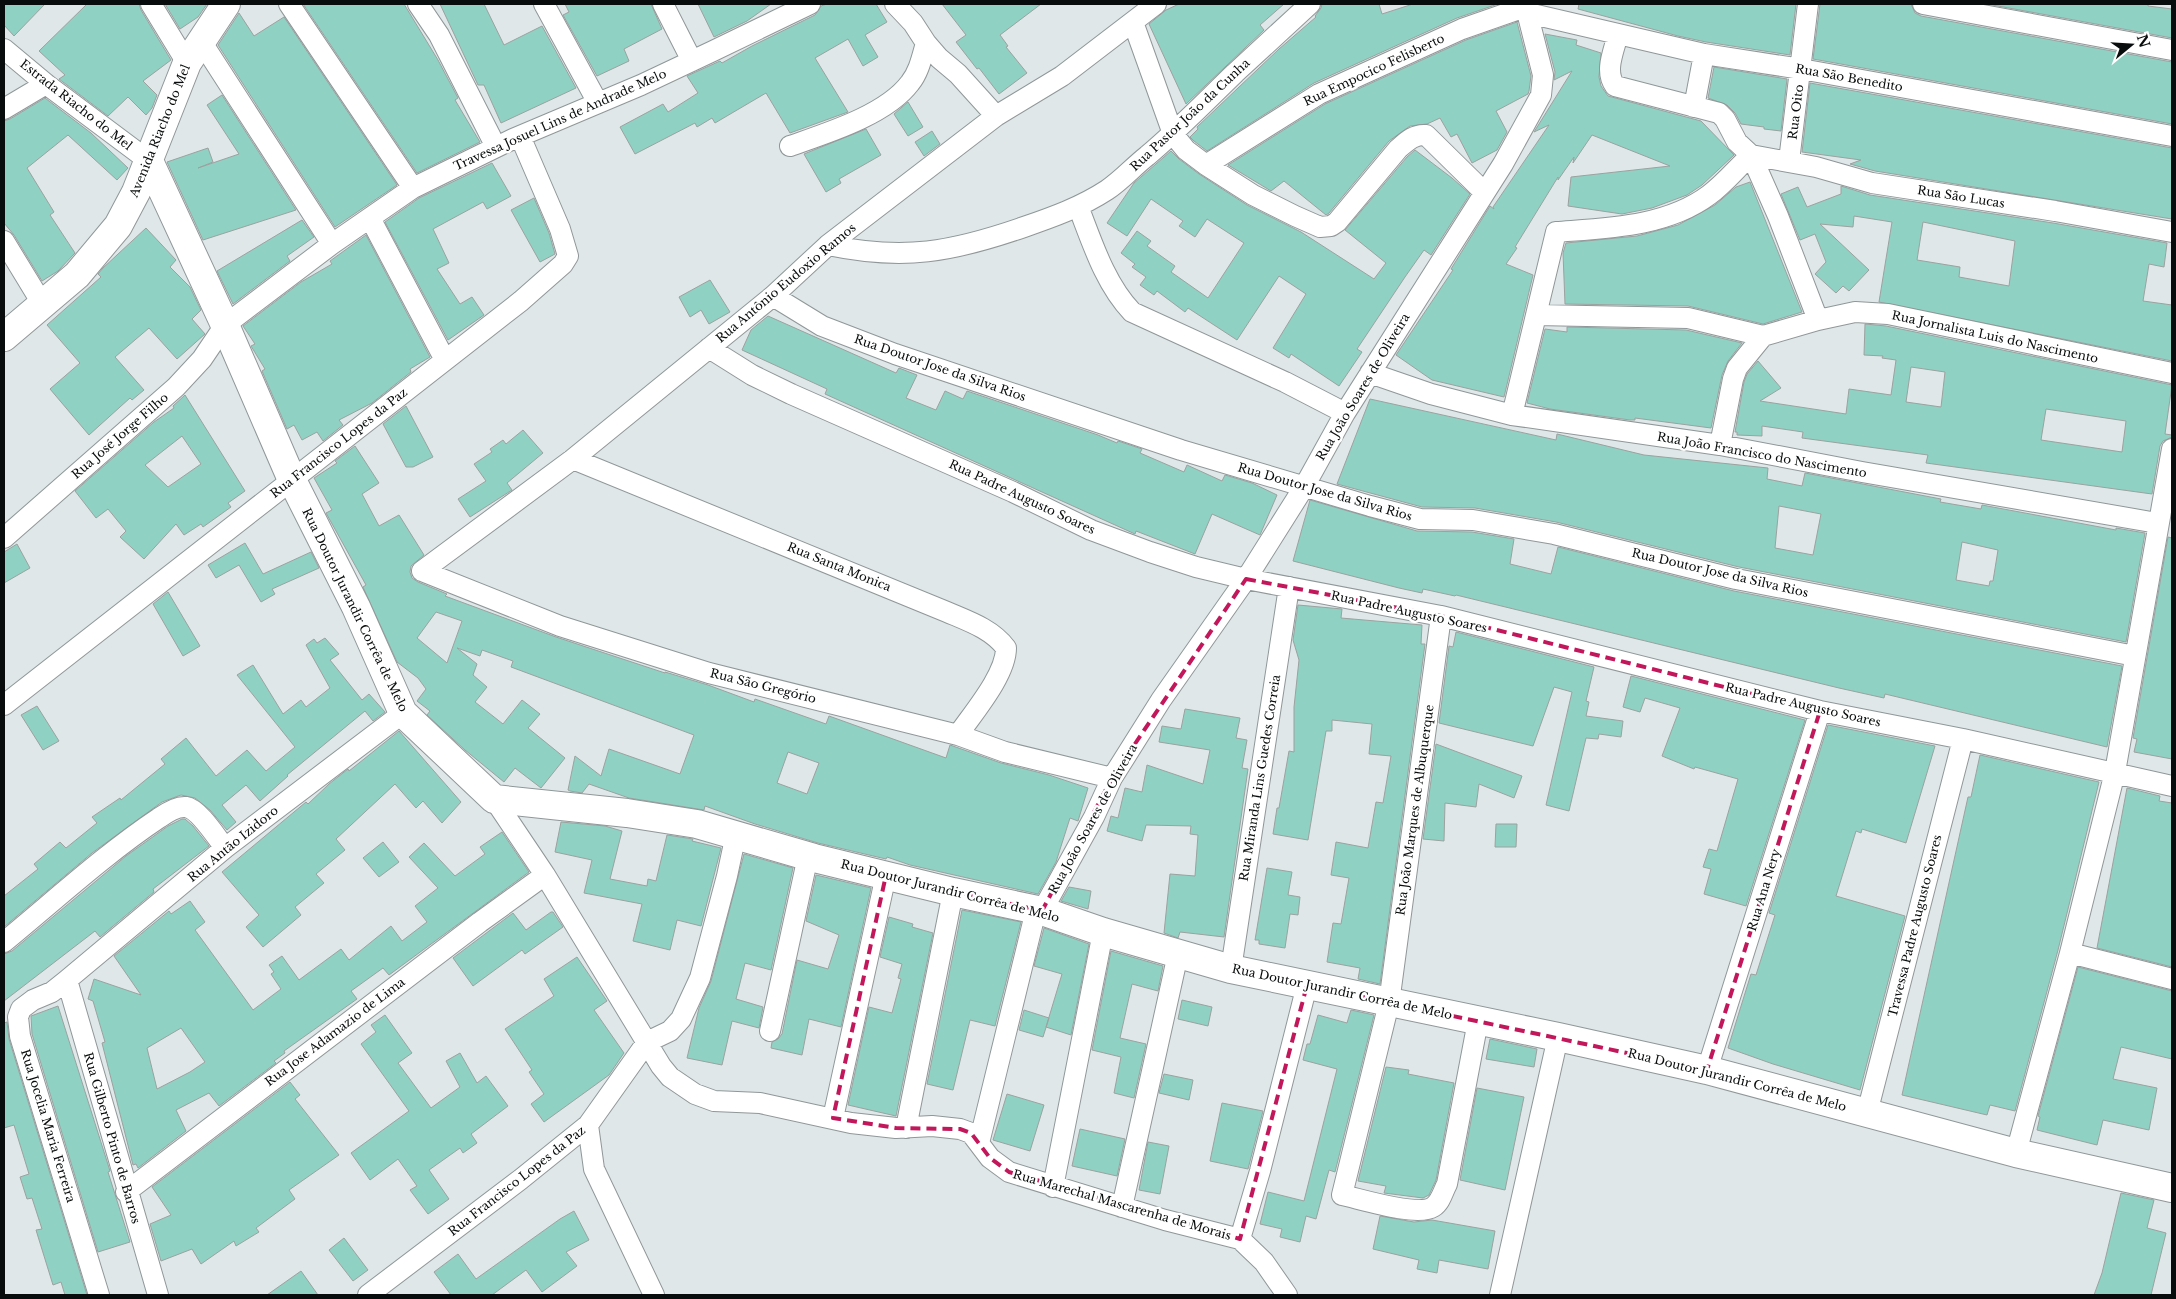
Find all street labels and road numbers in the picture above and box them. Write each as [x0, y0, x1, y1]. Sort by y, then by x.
street label: Rua Empocico Felisberto [1301, 30, 1447, 109]
street label: Rua Pastor João da Cunha [1127, 55, 1253, 174]
street label: Estrada Riacho do Mel [17, 56, 135, 153]
street label: Rua São Benedito [1794, 61, 1904, 94]
street label: Avenida Riacho do Mel [126, 62, 193, 200]
street label: Travessa Josuel Lins de Andrade Melo [451, 66, 669, 173]
street label: Rua Oito [1785, 83, 1806, 140]
street label: Rua São Lucas [1916, 182, 2006, 211]
street label: Rua Antônio Eudoxio Ramos [713, 220, 859, 346]
street label: Rua Jornalista Luis do Nascimento [1890, 307, 2100, 366]
street label: Rua João Soares de Oliveira [1313, 310, 1413, 463]
street label: Rua Doutor Jose da Silva Rios [852, 331, 1028, 404]
street label: Rua Francisco Lopes da Paz [267, 384, 410, 501]
street label: Rua José Jorge Filho [68, 390, 171, 482]
street label: Rua João Francisco do Nascimento [1656, 429, 1868, 480]
street label: Rua Padre Augusto Soares [947, 456, 1098, 537]
street label: Rua Doutor Jose da Silva Rios [1236, 459, 1414, 524]
street label: Rua Doutor Jurandir Corrêa de Melo [299, 505, 412, 714]
street label: Rua Santa Monica [785, 539, 894, 594]
street label: Rua Doutor Jose da Silva Rios [1630, 545, 1810, 600]
street label: Rua Padre Augusto Soares [1330, 588, 1489, 635]
street label: Rua São Gregório [709, 665, 818, 706]
street label: Rua Miranda Lins Guedes Correia [1236, 673, 1283, 882]
street label: Rua Padre Augusto Soares [1724, 679, 1883, 730]
street label: Rua João Marques de Albuquerque [1392, 703, 1437, 916]
street label: Rua João Soares de Oliveira [1045, 741, 1140, 896]
street label: Rua Antão Izidoro [184, 802, 281, 885]
street label: Travessa Padre Augusto Soares [1885, 833, 1945, 1019]
street label: Rua Ana Nery [1744, 847, 1783, 933]
street label: Rua Doutor Jurandir Corrêa de Melo [839, 856, 1061, 925]
street label: Rua Doutor Jurandir Corrêa de Melo [1231, 961, 1454, 1022]
street label: Rua Jose Adamazio de Lima [262, 974, 408, 1089]
street label: Rua Doutor Jurandir Corrêa de Melo [1626, 1045, 1848, 1114]
street label: Rua Jocelia Maria Ferreira [18, 1047, 79, 1205]
street label: Rua Gilberto Pinto de Barros [81, 1050, 144, 1225]
street label: Rua Francisco Lopes da Paz [445, 1122, 588, 1239]
street label: Rua Marechal Mascarenha de Morais [1011, 1166, 1233, 1243]

